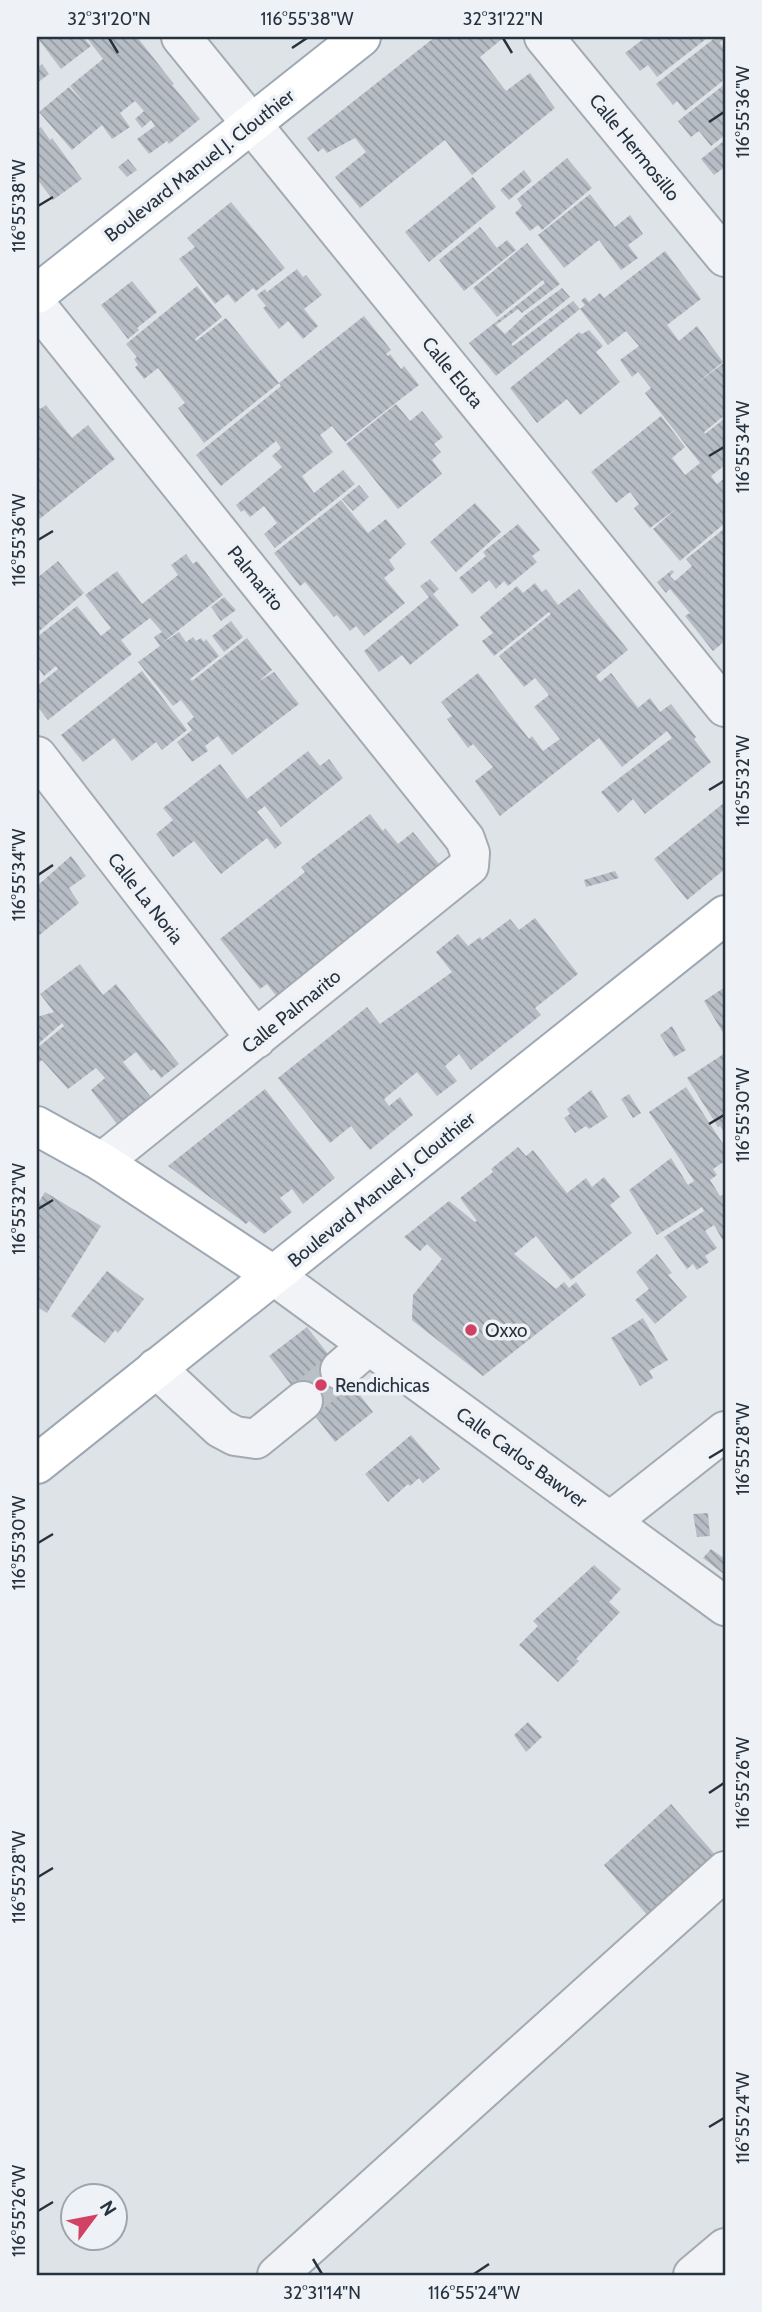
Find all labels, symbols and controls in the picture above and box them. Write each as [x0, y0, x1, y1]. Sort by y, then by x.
text: 32°31'20"N [67, 8, 151, 30]
text: 116°55'38"W [260, 8, 354, 30]
text: 32°31'22"N [463, 8, 543, 30]
text: 116°55'36"W [732, 66, 754, 158]
street label: Boulevard Manuel J. Clouthier [100, 84, 299, 247]
street label: Calle Hermosillo [584, 89, 685, 205]
text: 116°55'38"W [8, 159, 30, 253]
street label: Calle Elota [417, 332, 488, 412]
text: 116°55'34"W [732, 401, 754, 493]
text: 116°55'36"W [8, 494, 30, 586]
street label: Palmarito [223, 541, 289, 615]
text: 116°55'32"W [732, 735, 754, 827]
text: 116°55'34"W [8, 829, 30, 921]
street label: Calle La Noria [103, 848, 188, 948]
street label: Calle Palmarito [237, 965, 345, 1058]
text: 116°55'30"W [732, 1068, 754, 1162]
street label: Boulevard Manuel J. Clouthier [283, 1107, 480, 1272]
text: 116°55'32"W [8, 1163, 30, 1255]
place label: Oxxo [485, 1319, 528, 1342]
marker: Oxxo [463, 1322, 479, 1338]
place label: Rendichicas [335, 1374, 430, 1397]
marker: Rendichicas [313, 1377, 329, 1393]
street label: Calle Carlos Bawver [452, 1402, 592, 1513]
text: 116°55'28"W [732, 1403, 754, 1495]
text: 116°55'30"W [8, 1496, 30, 1590]
text: 116°55'26"W [732, 1737, 754, 1829]
text: 116°55'28"W [8, 1831, 30, 1923]
text: 116°55'24"W [732, 2072, 754, 2164]
text: 116°55'26"W [8, 2165, 30, 2257]
north arrow [60, 2182, 130, 2252]
text: N [95, 2196, 121, 2220]
text: 32°31'14"N [283, 2282, 361, 2304]
text: 116°55'24"W [428, 2282, 520, 2304]

